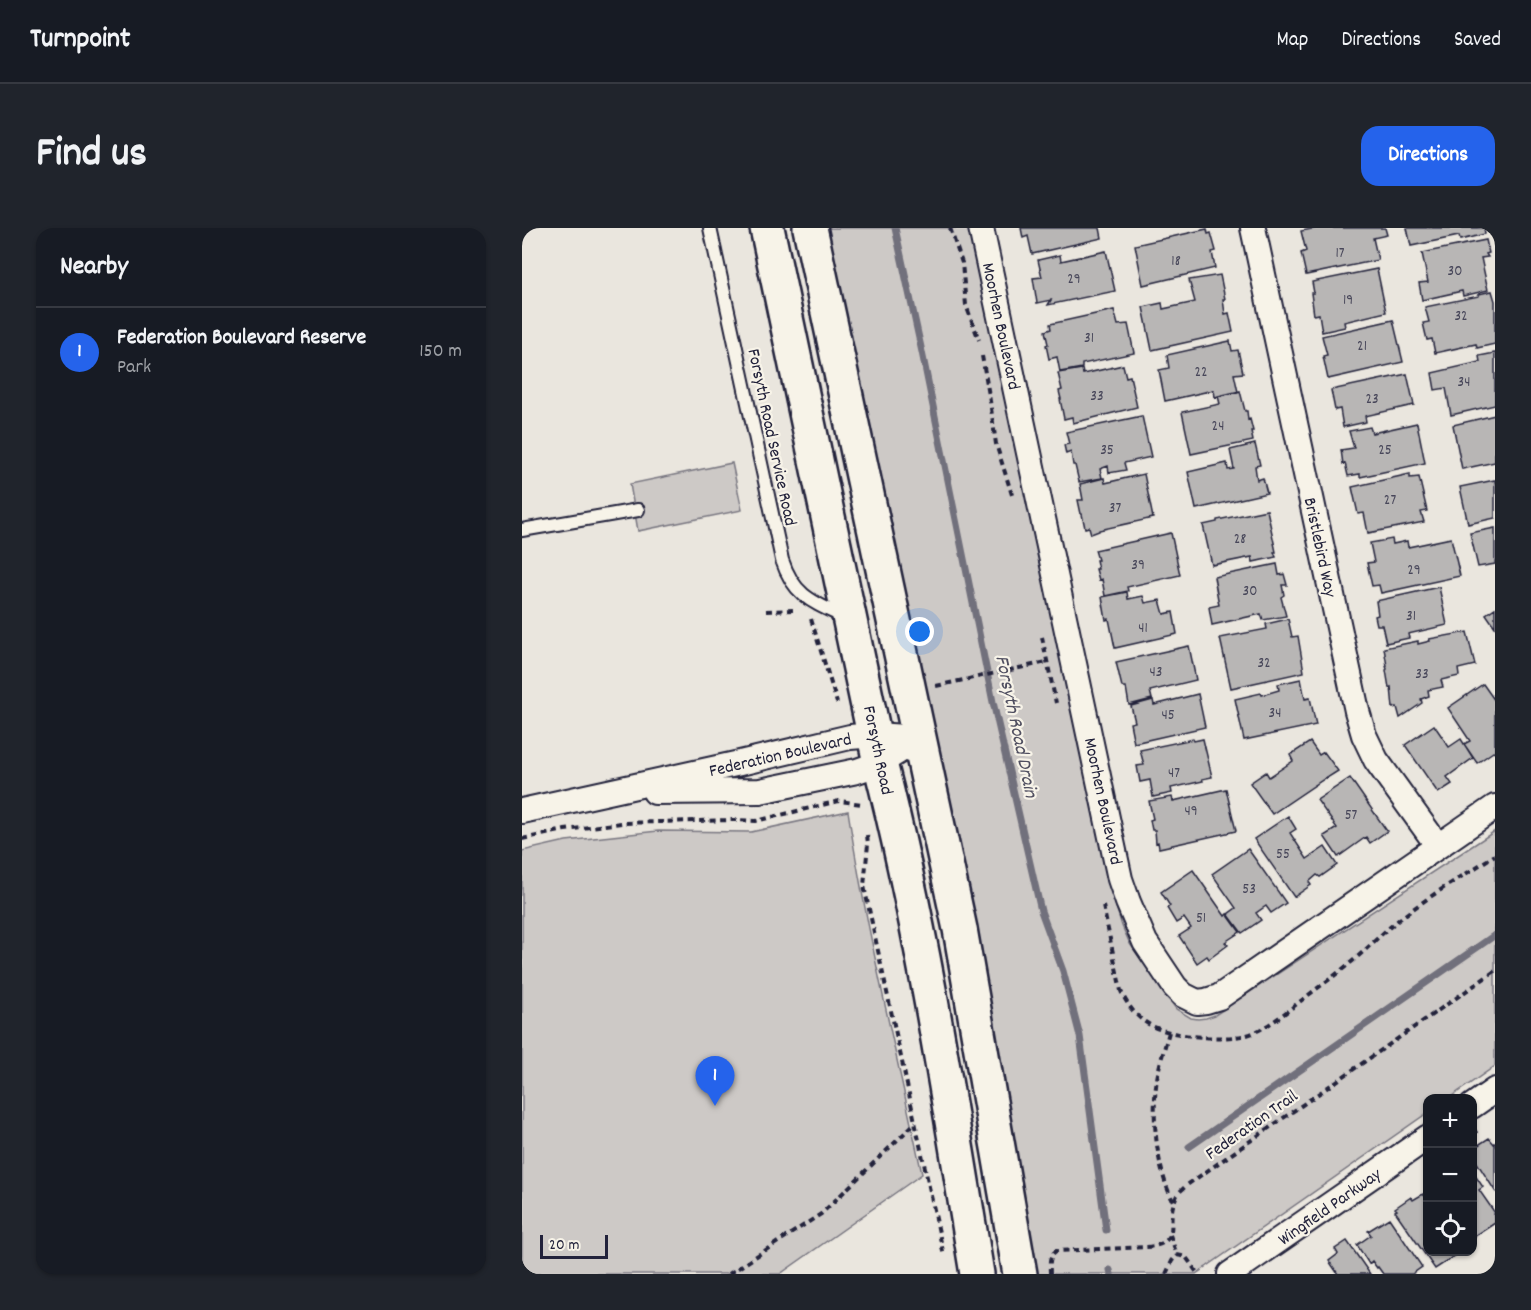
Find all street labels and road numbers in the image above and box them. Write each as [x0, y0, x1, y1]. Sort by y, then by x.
street label: Moorhen Boulevard [974, 261, 1025, 392]
street label: Forsyth Road Service Road [740, 347, 802, 528]
street label: Bristlebird Way [1296, 495, 1341, 600]
street label: Forsyth Road [855, 704, 898, 797]
street label: Federation Boulevard [707, 728, 854, 785]
street label: Moorhen Boulevard [1076, 736, 1127, 867]
street label: Federation Trail [1201, 1085, 1304, 1167]
street label: Wingfield Parkway [1274, 1163, 1388, 1253]

